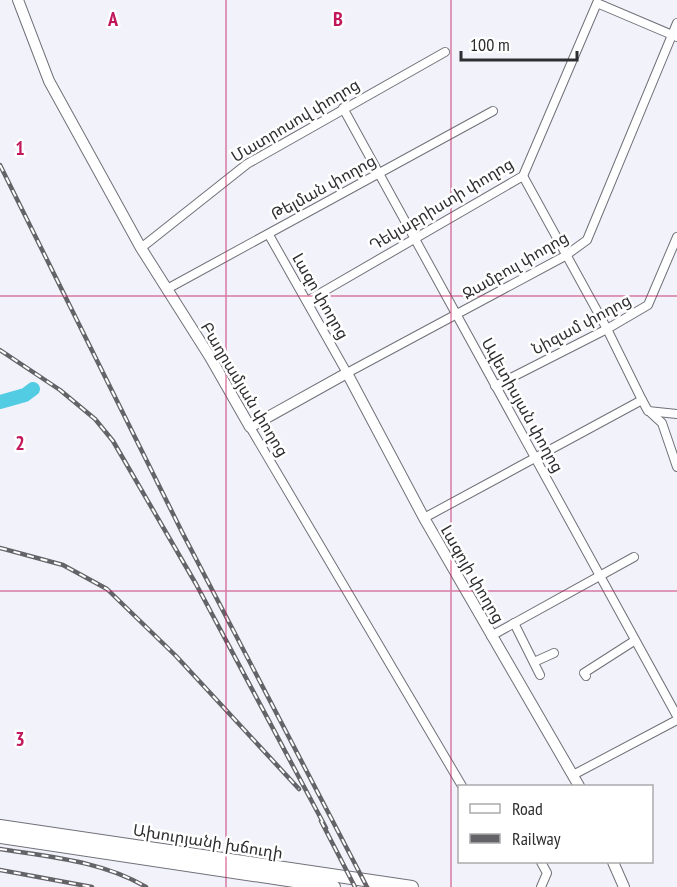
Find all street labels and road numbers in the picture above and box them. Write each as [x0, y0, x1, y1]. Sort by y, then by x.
street label: Մատրոսով փողոց [227, 74, 363, 166]
street label: Թելման փողոց [267, 150, 379, 224]
street label: Դեկաբրիստի փողոց [365, 153, 517, 255]
street label: Ջամբուլ փողոց [458, 227, 572, 303]
street label: Լազո փողոց [288, 249, 354, 343]
street label: Նիզամ փողոց [528, 289, 634, 359]
street label: Բաղրամյան փողոց [197, 318, 293, 460]
street label: Ավետիսյան փողոց [478, 334, 568, 476]
street label: Լազոյի փողոց [437, 521, 509, 627]
street label: Ախուրյանի խճուղի [132, 819, 284, 863]

